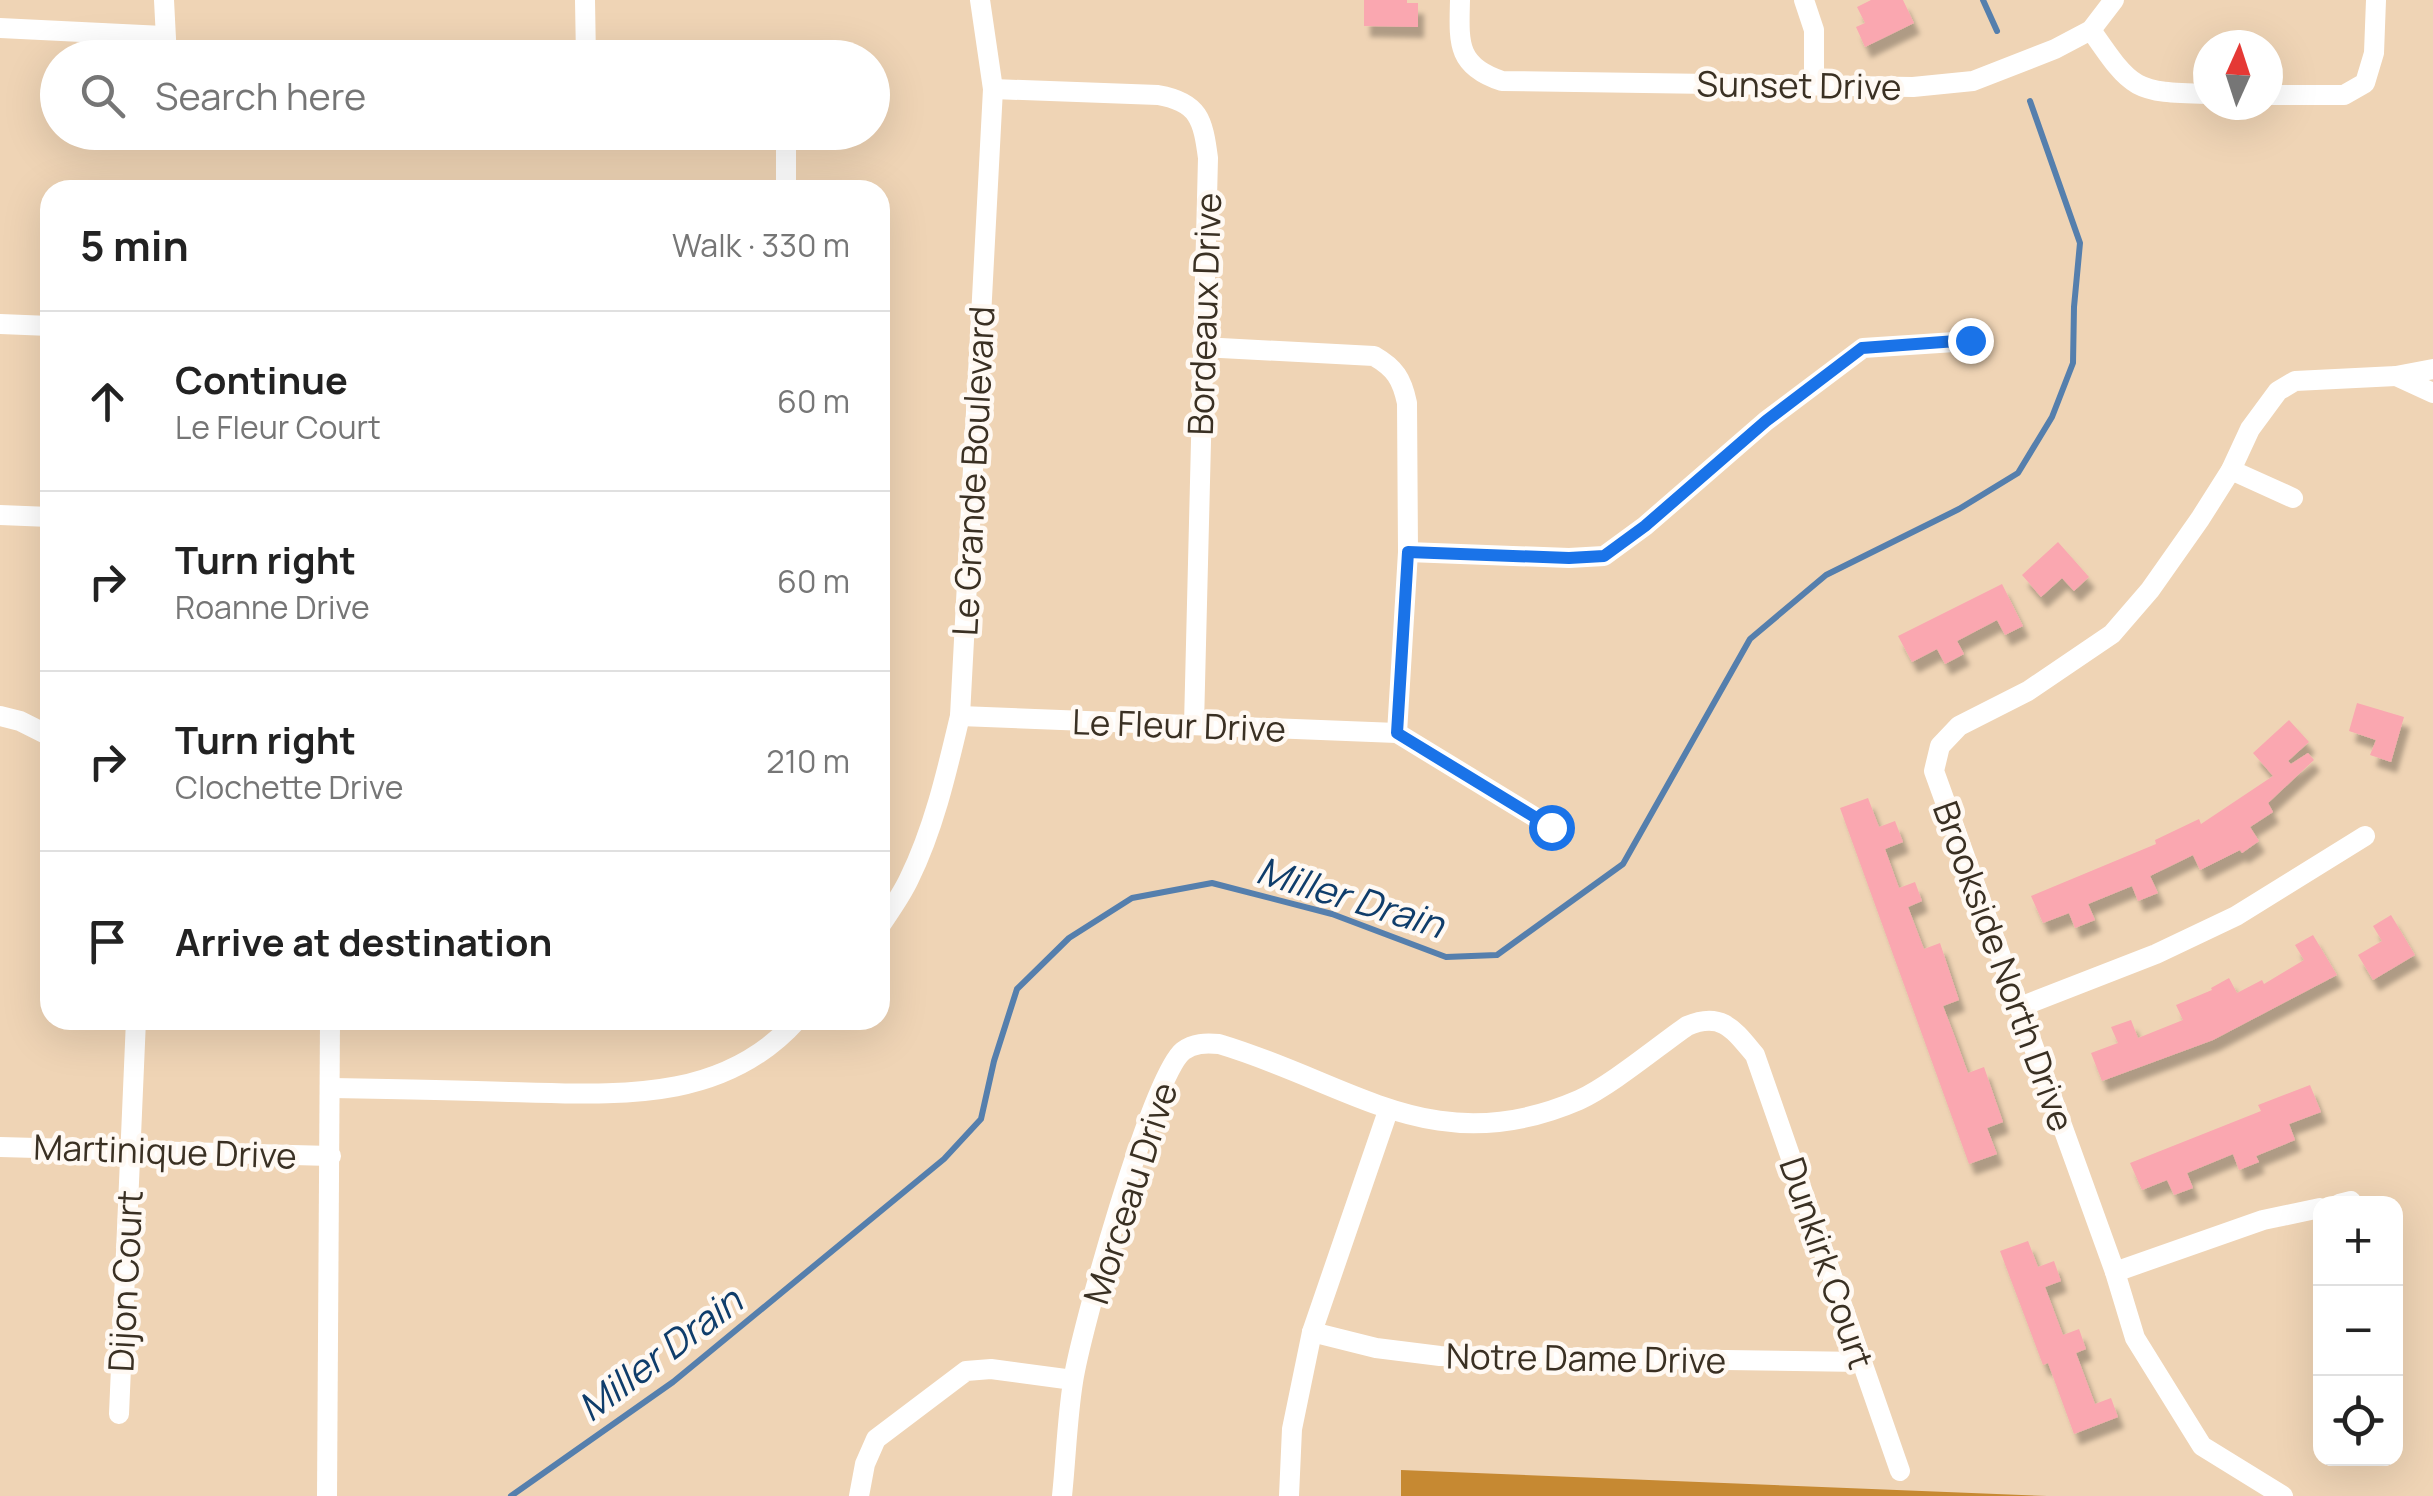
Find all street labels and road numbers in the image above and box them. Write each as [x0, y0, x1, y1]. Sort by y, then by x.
street label: Sunset Drive [1696, 59, 1902, 111]
street label: Bordeaux Drive [1176, 192, 1232, 436]
street label: Le Grande Boulevard [940, 305, 1006, 637]
street label: Le Fleur Drive [1071, 697, 1287, 753]
street label: Brookside North Drive [1922, 794, 2086, 1138]
street label: Morceau Drive [1072, 1076, 1188, 1310]
street label: Martinique Drive [33, 1122, 297, 1180]
street label: Dunkirk Court [1768, 1151, 1886, 1375]
street label: Dijon Court [96, 1189, 154, 1373]
street label: Notre Dame Drive [1446, 1332, 1726, 1384]

